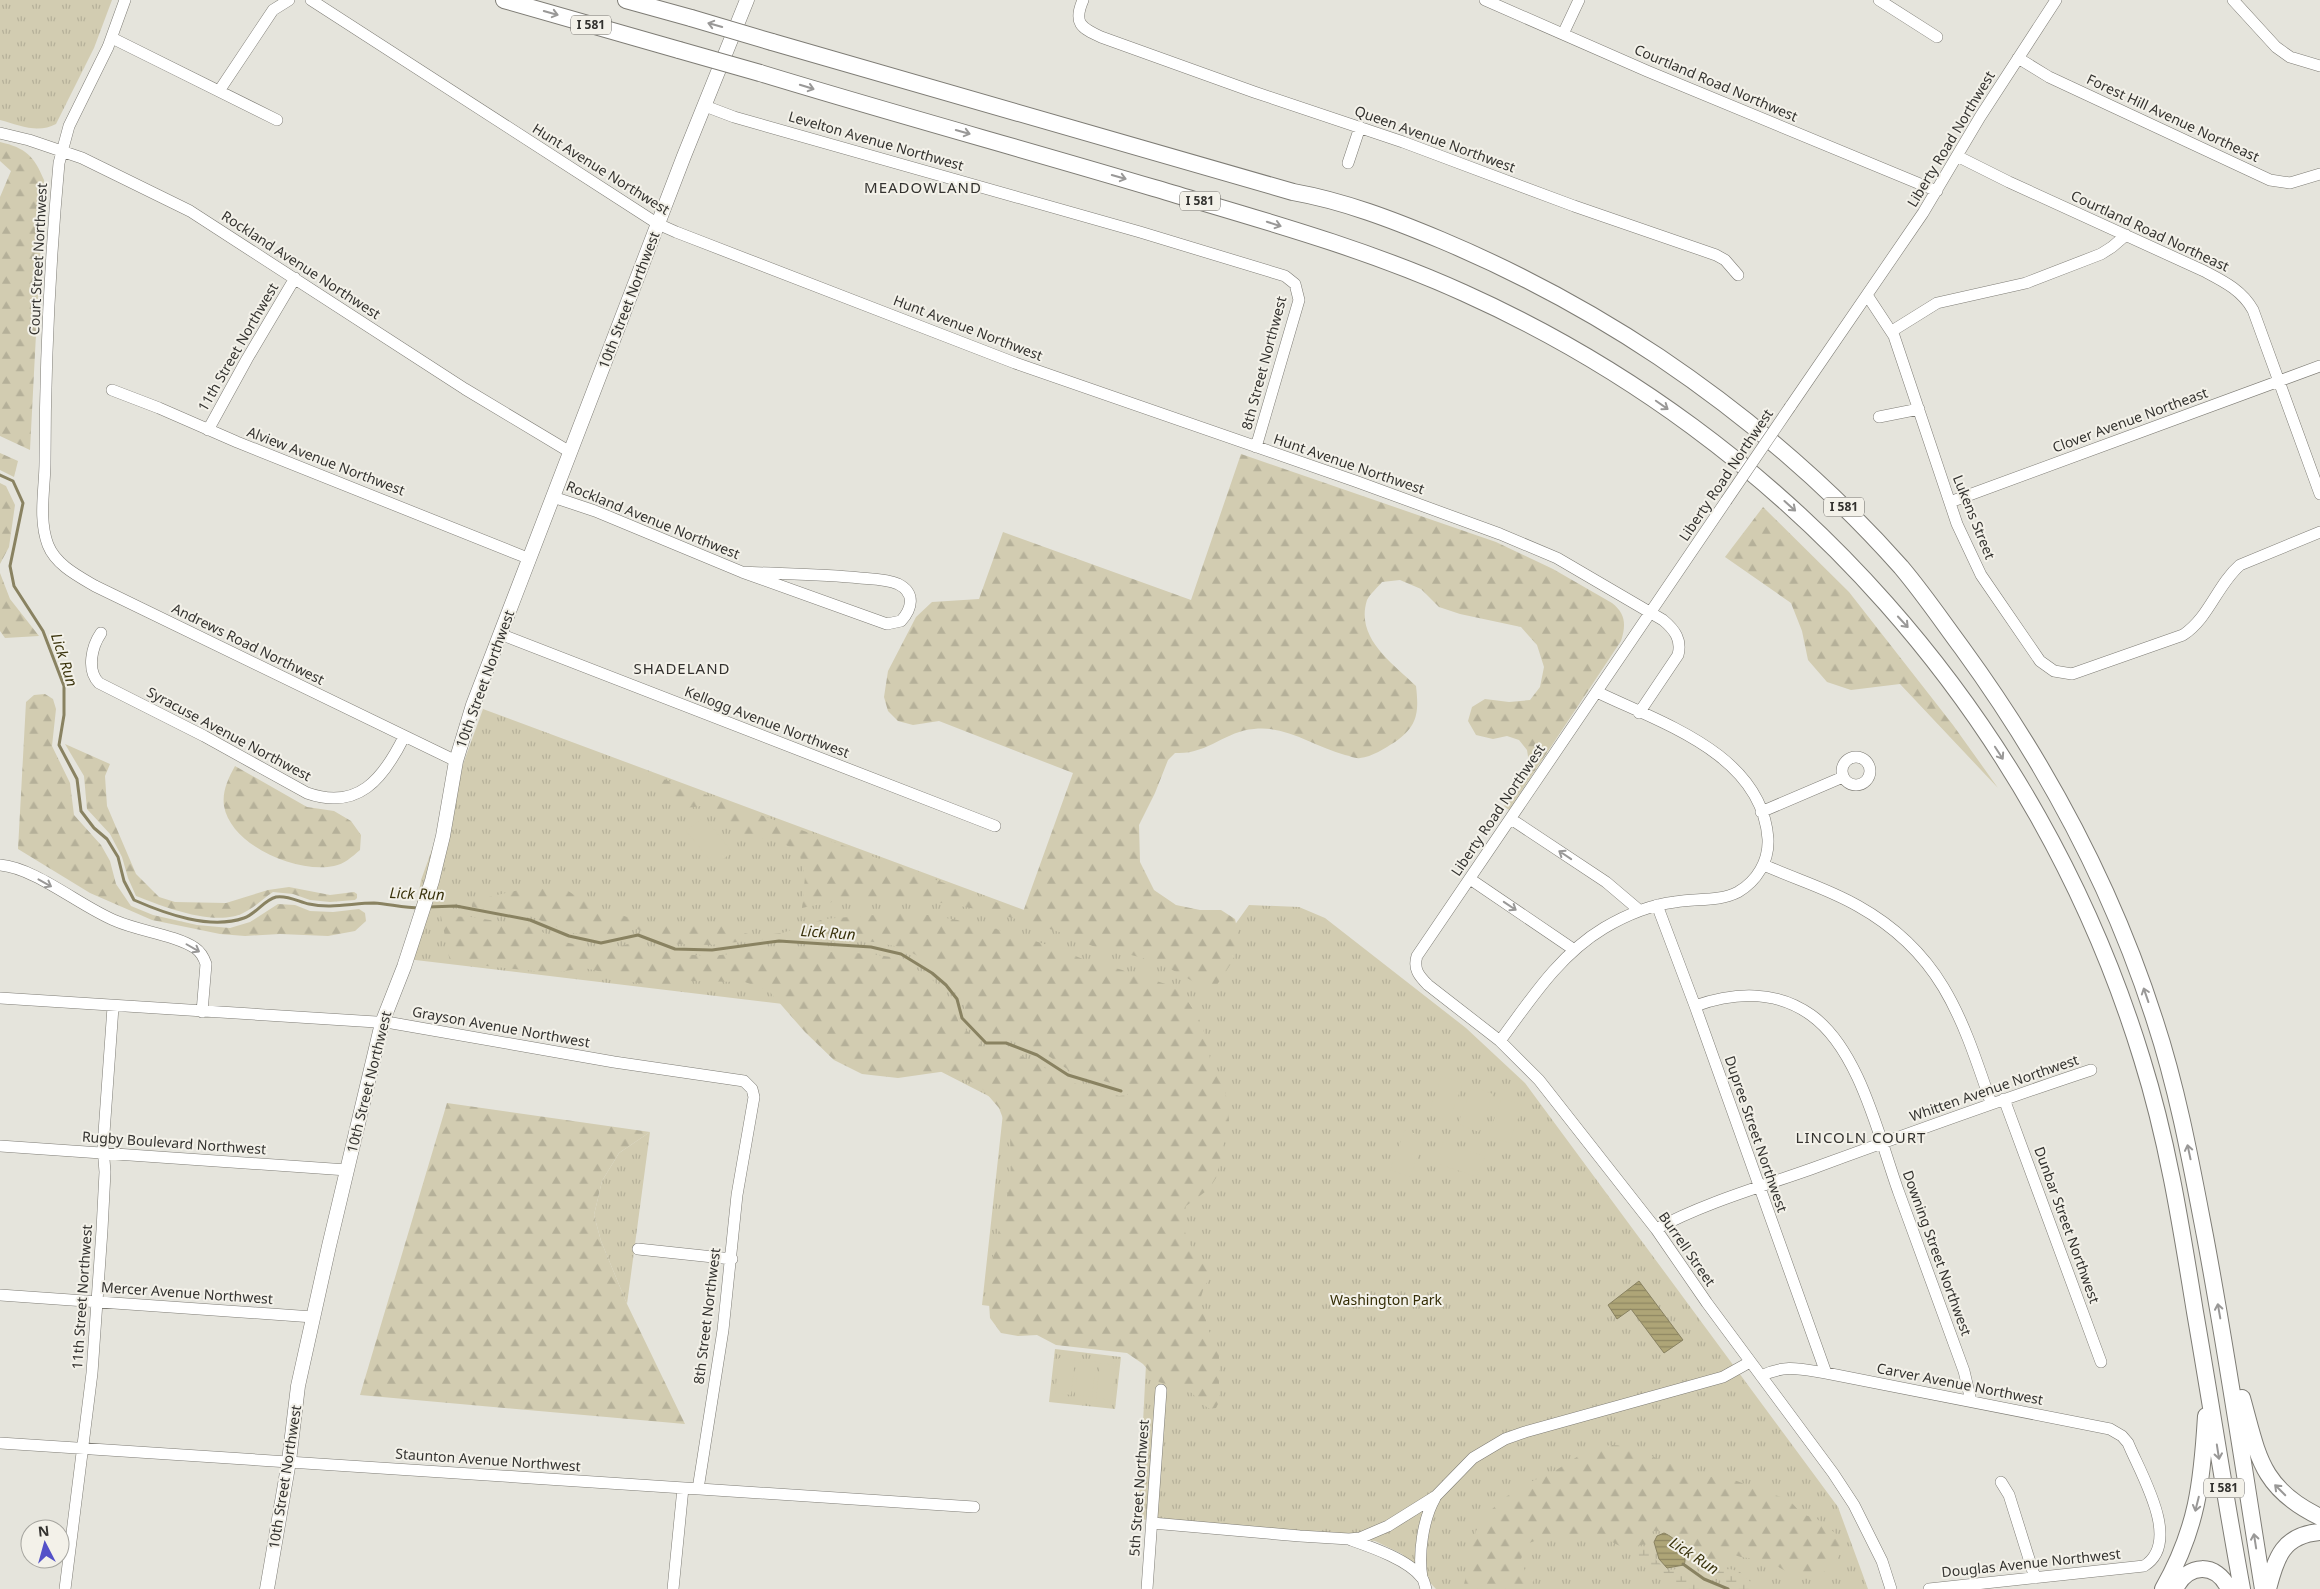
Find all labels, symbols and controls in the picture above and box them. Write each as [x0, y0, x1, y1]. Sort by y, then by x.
one-way arrow [542, 9, 558, 19]
road number: I 581 [571, 16, 611, 34]
one-way arrow [707, 20, 723, 30]
street label: Courtland Road Northwest [1632, 39, 1801, 126]
street label: Liberty Road Northwest [1902, 67, 1999, 210]
street label: Forest Hill Avenue Northeast [2084, 69, 2263, 166]
one-way arrow [798, 83, 814, 93]
street label: Queen Avenue Northwest [1352, 101, 1518, 176]
street label: Levelton Avenue Northwest [786, 106, 966, 175]
street label: Hunt Avenue Northwest [529, 119, 673, 219]
one-way arrow [954, 128, 970, 138]
one-way arrow [1110, 173, 1126, 183]
district label: MEADOWLAND [864, 177, 982, 197]
street label: Court Street Northwest [24, 182, 51, 336]
street label: Courtland Road Northeast [2068, 185, 2232, 276]
road number: I 581 [1180, 192, 1220, 210]
street label: Rockland Avenue Northwest [218, 206, 384, 323]
one-way arrow [1266, 220, 1282, 229]
street label: 10th Street Northwest [594, 229, 663, 371]
street label: 11th Street Northwest [193, 279, 282, 414]
street label: Hunt Avenue Northwest [891, 290, 1046, 365]
street label: 8th Street Northwest [1237, 294, 1290, 432]
street label: Clover Avenue Northeast [2050, 383, 2210, 457]
one-way arrow [1655, 400, 1669, 410]
street label: Liberty Road Northwest [1674, 405, 1777, 545]
street label: Alview Avenue Northwest [245, 422, 408, 499]
street label: Hunt Avenue Northwest [1271, 429, 1427, 498]
street label: Lukens Street [1949, 472, 2000, 562]
street label: Rockland Avenue Northwest [563, 476, 743, 563]
road number: I 581 [1824, 498, 1864, 516]
one-way arrow [1783, 500, 1796, 512]
street label: Andrews Road Northwest [169, 598, 328, 689]
street label: 10th Street Northwest [451, 607, 518, 750]
one-way arrow [1897, 616, 1909, 628]
water label: Lick Run [47, 630, 83, 689]
district label: SHADELAND [633, 658, 731, 678]
street label: Kellogg Avenue Northwest [682, 681, 852, 762]
street label: Syracuse Avenue Northwest [144, 682, 315, 785]
street label: Liberty Road Northwest [1446, 740, 1549, 880]
one-way arrow [1995, 745, 2005, 759]
one-way arrow [1559, 850, 1573, 860]
one-way arrow [37, 879, 52, 888]
water label: Lick Run [389, 882, 445, 904]
one-way arrow [1503, 901, 1517, 911]
water label: Lick Run [800, 920, 856, 944]
one-way arrow [185, 943, 200, 953]
one-way arrow [2141, 988, 2150, 1003]
street label: Grayson Avenue Northwest [411, 1002, 591, 1052]
street label: 10th Street Northwest [342, 1009, 395, 1155]
street label: Whitten Avenue Northwest [1907, 1050, 2081, 1125]
street label: Dupree Street Northwest [1721, 1053, 1792, 1215]
street label: Rugby Boulevard Northwest [81, 1127, 267, 1158]
district label: LINCOLN COURT [1796, 1127, 1926, 1147]
street label: Dunbar Street Northwest [2030, 1144, 2105, 1306]
one-way arrow [2183, 1144, 2193, 1160]
street label: Downing Street Northwest [1899, 1168, 1976, 1338]
street label: Burrell Street [1655, 1208, 1720, 1290]
street label: 11th Street Northwest [67, 1224, 96, 1370]
street label: 8th Street Northwest [689, 1247, 724, 1385]
street label: Mercer Avenue Northwest [100, 1277, 274, 1308]
park label: Washington Park [1330, 1290, 1443, 1309]
one-way arrow [2213, 1304, 2223, 1320]
street label: Carver Avenue Northwest [1875, 1358, 2045, 1409]
street label: 10th Street Northwest [264, 1404, 305, 1550]
street label: 5th Street Northwest [1124, 1419, 1153, 1557]
one-way arrow [2214, 1443, 2224, 1459]
street label: Staunton Avenue Northwest [395, 1444, 581, 1475]
road number: I 581 [2204, 1479, 2244, 1498]
one-way arrow [2274, 1484, 2286, 1496]
one-way arrow [2192, 1496, 2201, 1512]
north arrow [20, 1519, 70, 1569]
text: N [37, 1521, 50, 1541]
water label: Lick Run [1666, 1532, 1723, 1579]
one-way arrow [2250, 1533, 2260, 1549]
street label: Douglas Avenue Northwest [1941, 1544, 2121, 1581]

